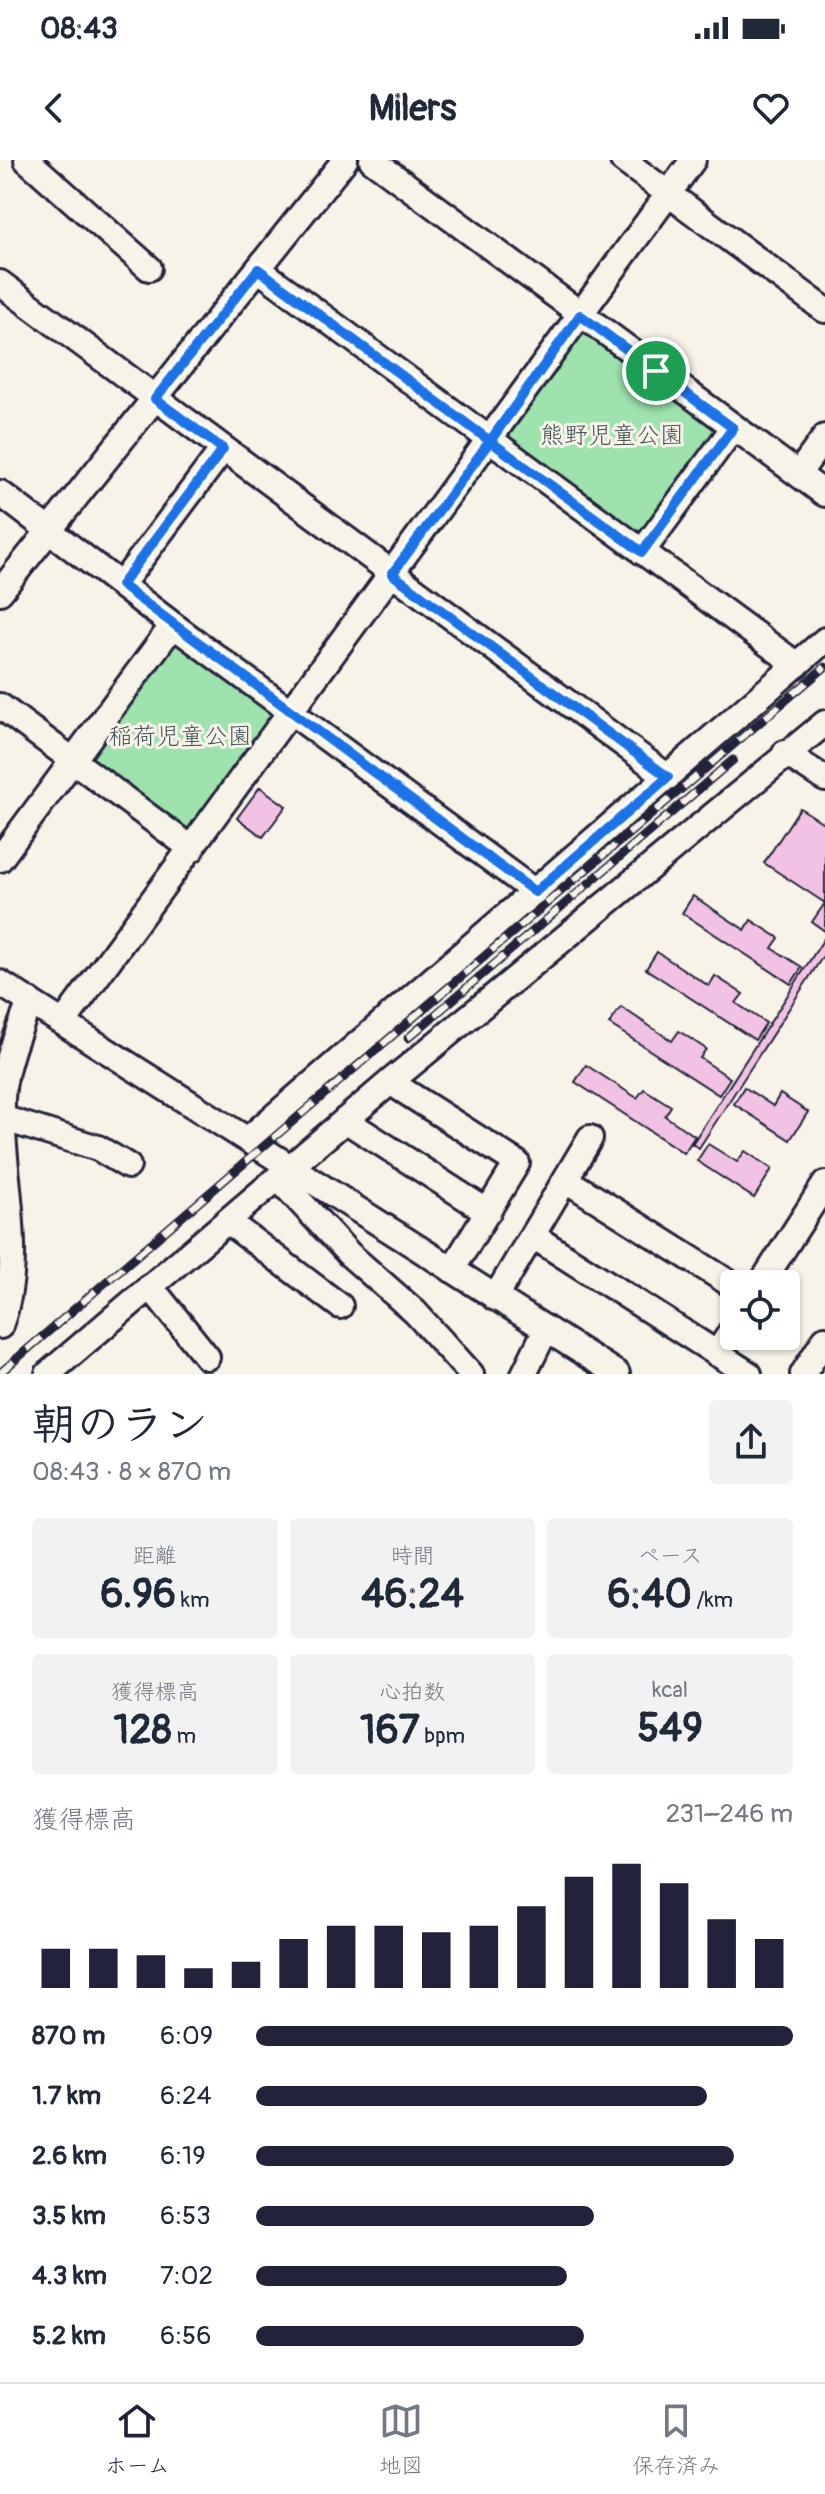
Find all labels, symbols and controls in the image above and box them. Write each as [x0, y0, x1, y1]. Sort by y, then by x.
text: 08:43 [40, 10, 118, 47]
icon: back [32, 86, 76, 130]
text: Milers [369, 86, 456, 131]
icon: heart [749, 86, 793, 130]
pin [622, 337, 690, 405]
icon: arrive [634, 349, 678, 393]
park label: 熊野児童公園 [540, 421, 684, 450]
park label: 稲荷児童公園 [108, 722, 252, 751]
map controls [720, 1270, 800, 1350]
button: locate [720, 1270, 800, 1350]
text: 朝のラン [32, 1398, 208, 1453]
button: share [709, 1400, 793, 1484]
text: 08:43 · 8 × 870 m [32, 1456, 231, 1488]
text: 距離 [133, 1542, 177, 1570]
text: 時間 [390, 1542, 435, 1570]
text: ペース [638, 1542, 703, 1570]
text: 6.96 [100, 1570, 176, 1619]
text: 46:24 [361, 1570, 464, 1619]
text: 6:40 [607, 1570, 692, 1619]
text: km [176, 1586, 210, 1614]
text: /km [692, 1586, 733, 1614]
text: kcal [652, 1676, 688, 1704]
text: 獲得標高 [111, 1678, 199, 1706]
text: 心拍数 [379, 1678, 446, 1706]
text: 549 [637, 1704, 703, 1753]
text: 128 [114, 1706, 172, 1755]
text: 167 [360, 1706, 420, 1755]
text: m [172, 1722, 196, 1750]
text: bpm [420, 1722, 465, 1750]
text: 231–246 m [666, 1798, 793, 1830]
text: 獲得標高 [32, 1804, 136, 1836]
text: 870 m [32, 2020, 105, 2052]
text: 6:09 [160, 2020, 213, 2052]
text: 1.7 km [32, 2080, 101, 2112]
text: 6:24 [160, 2080, 212, 2112]
text: 2.6 km [32, 2140, 107, 2172]
text: 6:19 [160, 2140, 206, 2172]
text: 3.5 km [32, 2200, 106, 2232]
text: 6:53 [160, 2200, 211, 2232]
text: 4.3 km [32, 2260, 107, 2292]
text: 7:02 [160, 2260, 213, 2292]
text: 5.2 km [32, 2320, 106, 2352]
text: 6:56 [160, 2320, 211, 2352]
tab: ホーム [105, 2399, 170, 2480]
tab: 地図 [379, 2399, 423, 2480]
tab: 保存済み [632, 2399, 720, 2480]

